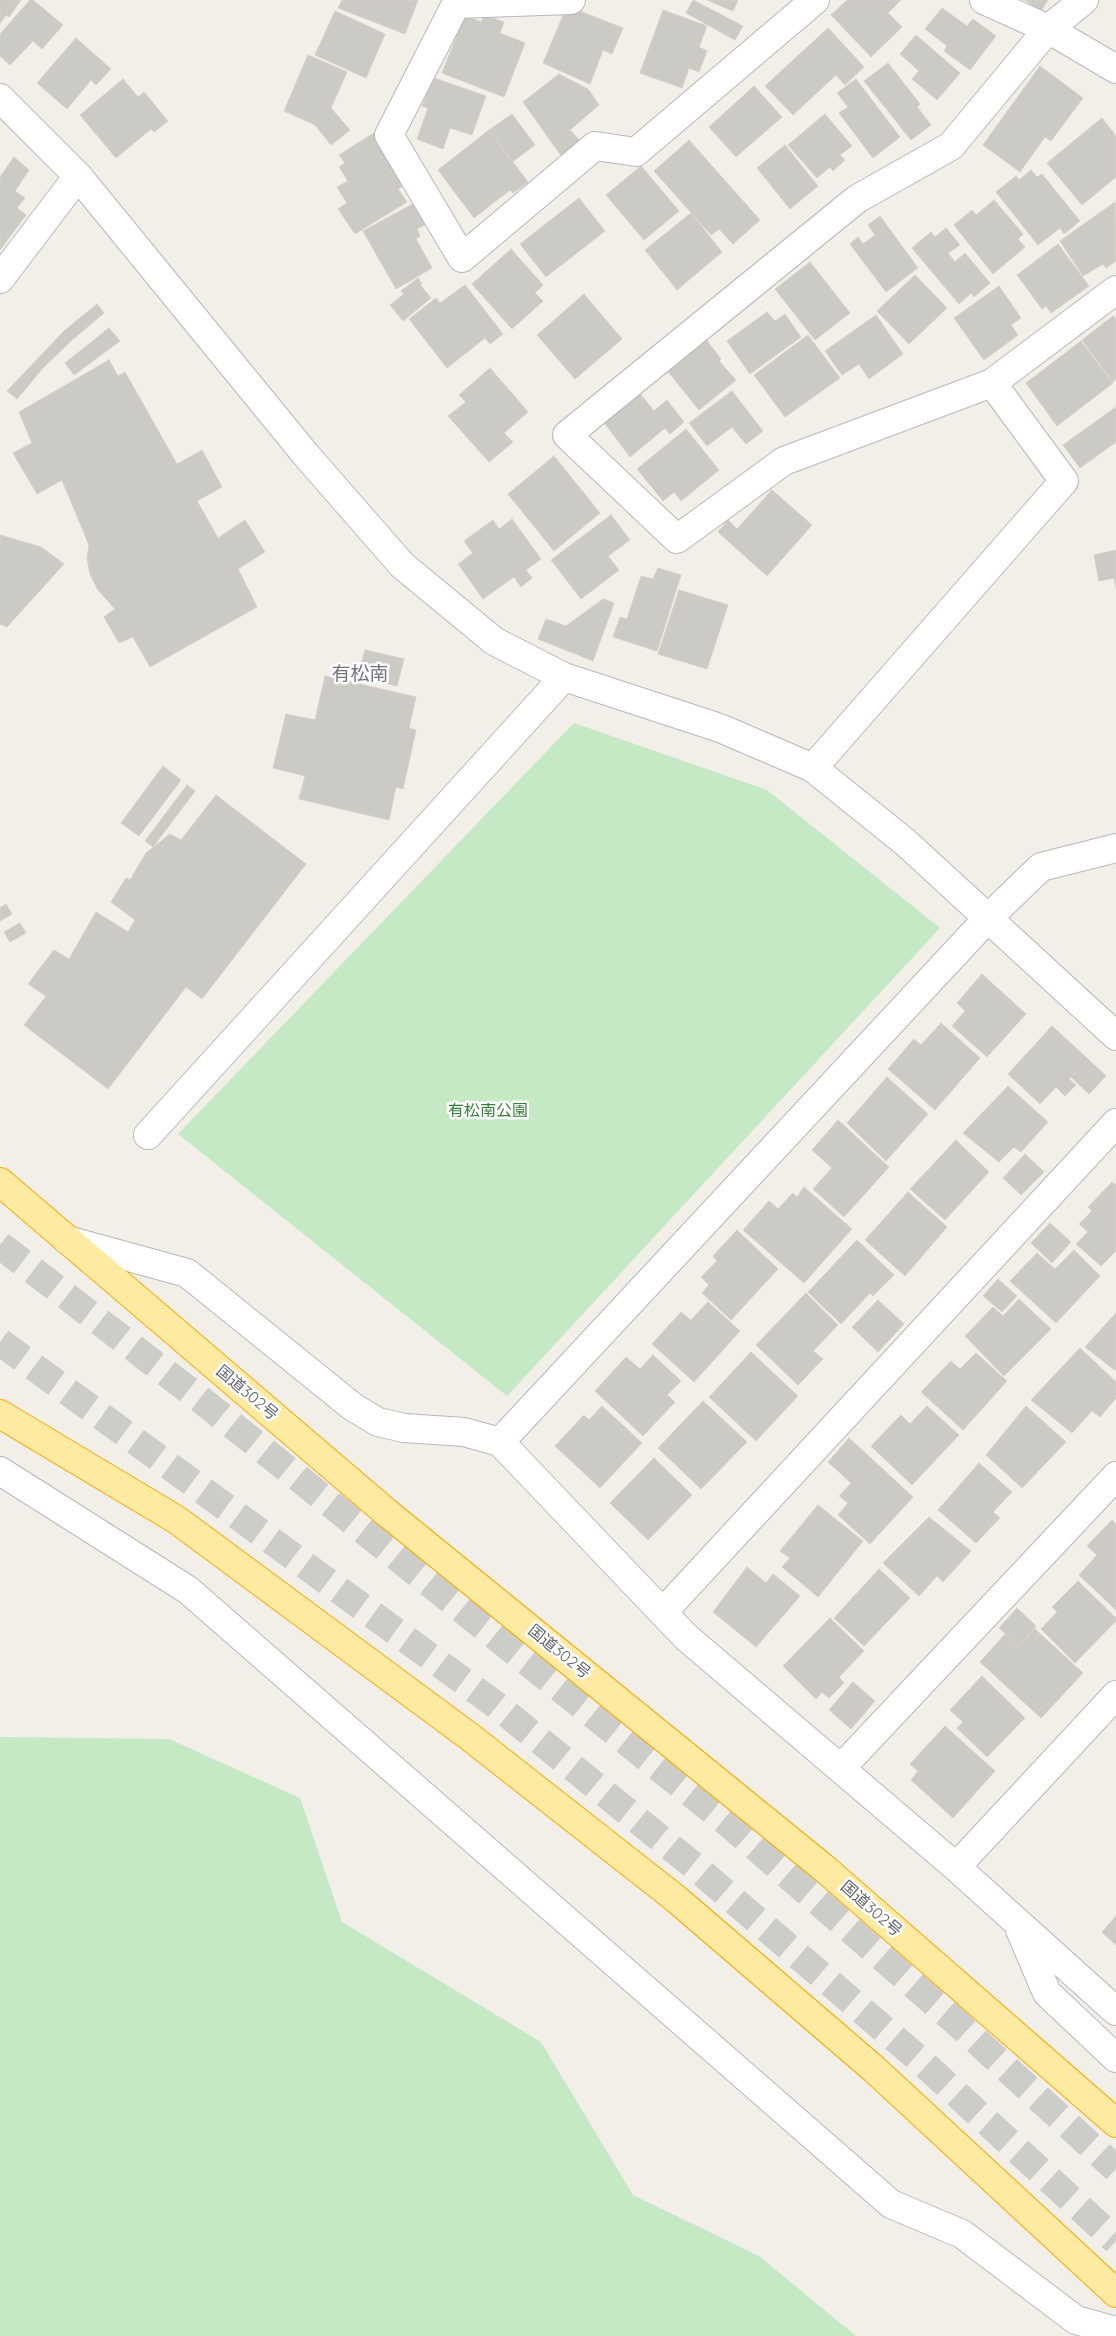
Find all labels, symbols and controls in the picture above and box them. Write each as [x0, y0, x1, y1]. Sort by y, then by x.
district label: 有松南 [332, 663, 388, 685]
park label: 有松南公園 [448, 1101, 528, 1121]
street label: 国道302号 [212, 1362, 282, 1424]
street label: 国道302号 [524, 1621, 594, 1683]
street label: 国道302号 [836, 1877, 906, 1941]

